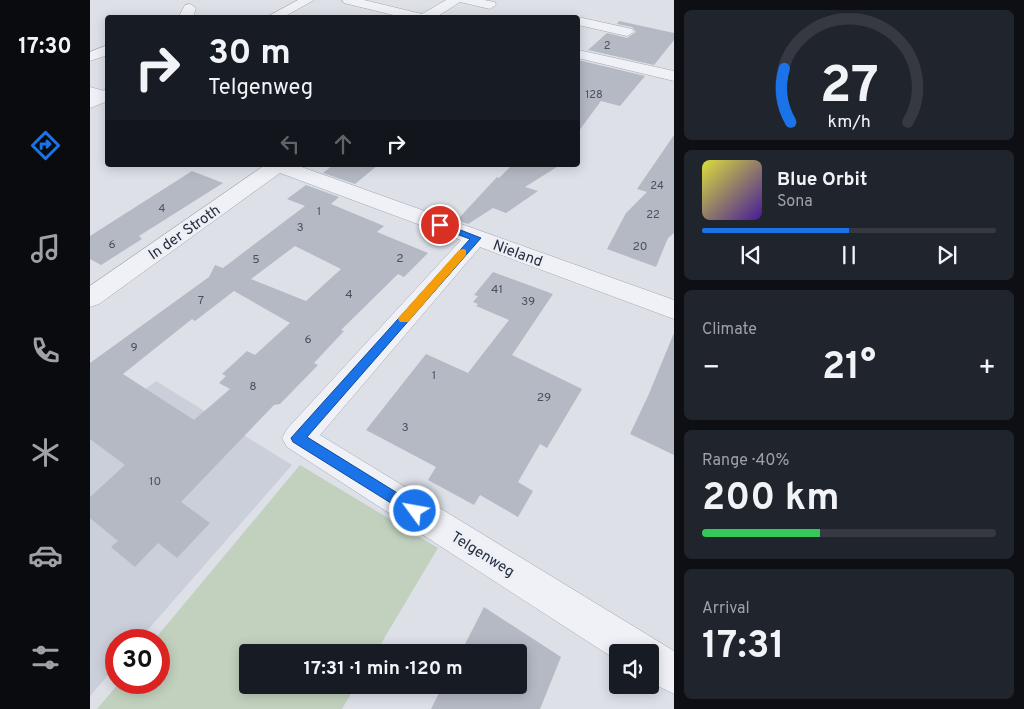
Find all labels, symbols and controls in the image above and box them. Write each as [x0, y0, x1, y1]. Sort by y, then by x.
text: 30 m [208, 32, 291, 76]
text: 17:30 [18, 34, 72, 61]
icon: right [125, 35, 190, 100]
house number: 2 [604, 39, 610, 53]
text: 27 [819, 55, 879, 121]
text: Telgenweg [208, 75, 313, 102]
house number: 128 [585, 88, 603, 102]
text: km/h [827, 111, 871, 134]
icon: directions [28, 128, 63, 163]
icon: left [276, 130, 304, 158]
icon: ahead [329, 130, 357, 158]
icon: right [382, 130, 410, 158]
text: Blue Orbit [777, 168, 867, 192]
house number: 24 [650, 179, 664, 193]
text: Sona [777, 192, 813, 212]
street label: In der Stroth [145, 201, 225, 265]
house number: 4 [159, 202, 166, 216]
pin [419, 204, 461, 246]
house number: 1 [317, 205, 321, 219]
house number: 22 [646, 208, 660, 222]
icon: arrive [426, 211, 454, 239]
house number: 3 [296, 220, 304, 236]
icon: music [28, 231, 63, 266]
house number: 6 [108, 237, 116, 253]
street label: Nieland [490, 237, 545, 272]
house number: 20 [632, 239, 648, 255]
icon: previous [737, 241, 765, 269]
icon: pause [835, 241, 863, 269]
icon: next [933, 241, 961, 269]
house number: 2 [396, 251, 404, 267]
house number: 5 [252, 252, 260, 268]
house number: 41 [491, 282, 503, 298]
house number: 4 [345, 287, 353, 303]
house number: 7 [198, 293, 204, 309]
house number: 39 [521, 294, 535, 310]
text: Climate [702, 320, 757, 340]
house number: 6 [304, 332, 312, 348]
icon: phone [28, 333, 63, 368]
house number: 9 [130, 340, 138, 356]
text: 21° [822, 344, 876, 393]
text: − [702, 351, 720, 387]
text: + [978, 351, 996, 387]
house number: 1 [432, 368, 436, 384]
house number: 8 [249, 379, 257, 395]
house number: 29 [537, 390, 551, 406]
house number: 3 [401, 420, 409, 436]
icon: climate [28, 435, 63, 470]
text: Range · 40% [702, 451, 790, 471]
house number: 10 [149, 474, 161, 490]
text: 200 km [702, 475, 839, 524]
position arrow [388, 484, 440, 536]
street label: Telgenweg [447, 528, 518, 582]
icon: car [28, 538, 63, 573]
text: Arrival [702, 599, 750, 619]
text: 17:31 [702, 623, 785, 672]
speed limit sign: 30 [105, 629, 170, 694]
icon: filters [28, 640, 63, 675]
map controls [609, 644, 659, 694]
button: sound [609, 644, 659, 694]
text: 17:31 · 1 min · 120 m [303, 657, 463, 681]

